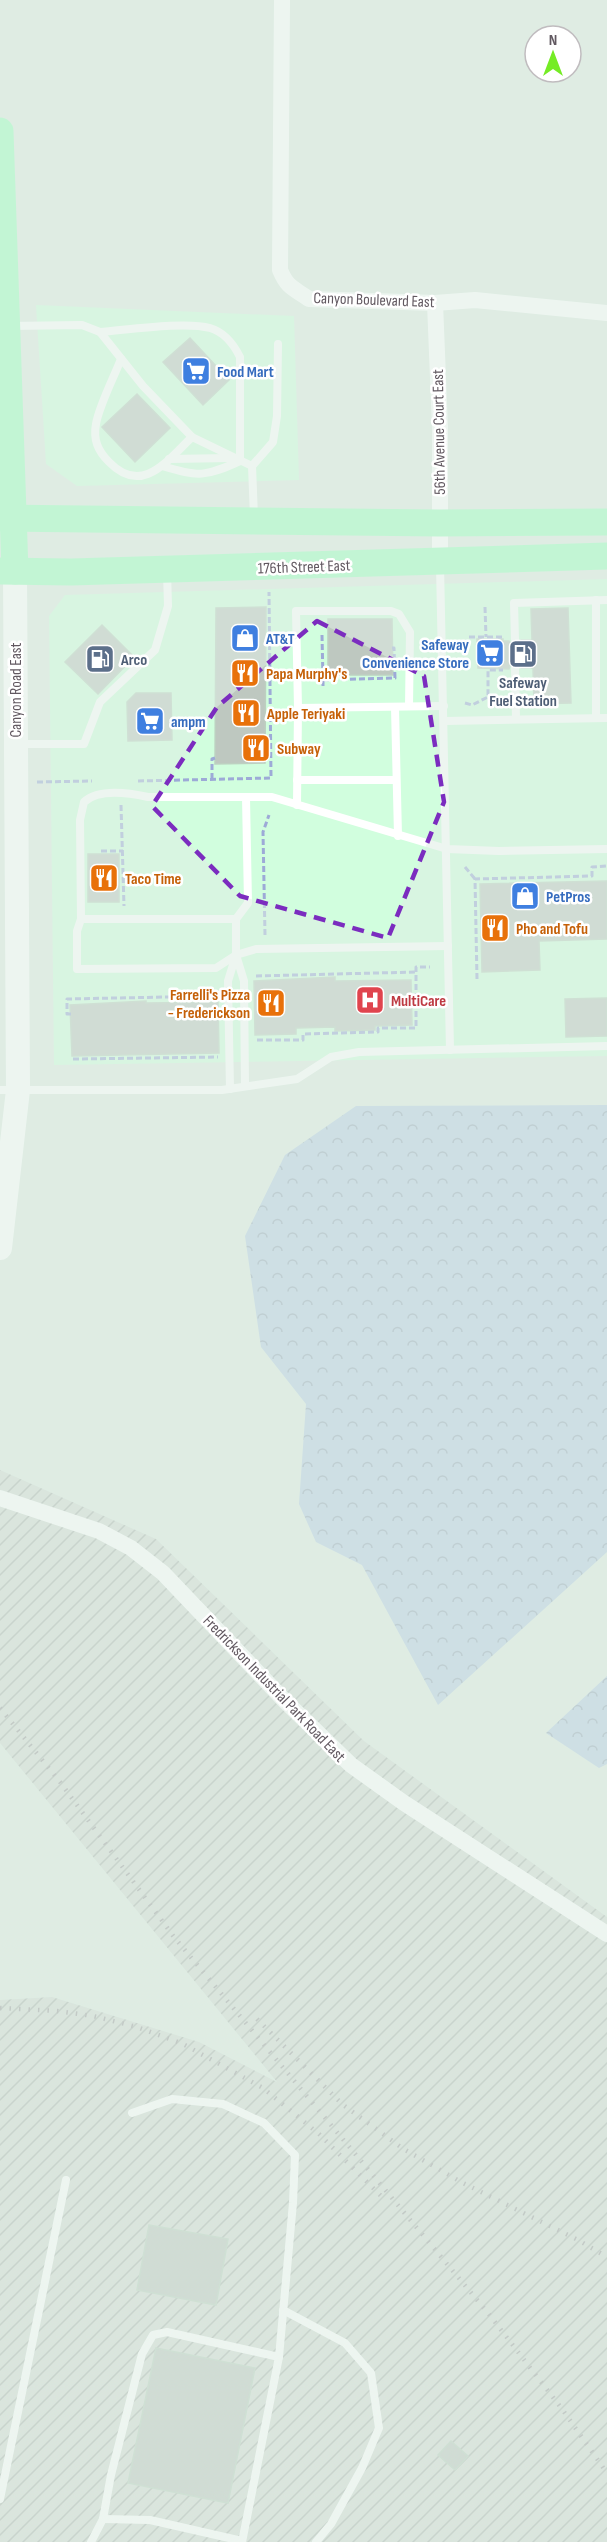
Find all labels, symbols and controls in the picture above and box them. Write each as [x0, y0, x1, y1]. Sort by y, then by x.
north arrow [523, 24, 583, 84]
text: N [549, 31, 557, 50]
street label: Canyon Boulevard East [313, 289, 435, 312]
supermarket icon: Food Mart [180, 355, 212, 387]
place label: Food Mart [217, 363, 274, 382]
street label: 56th Avenue Court East [429, 369, 450, 495]
street label: 176th Street East [257, 556, 351, 579]
shop icon: AT&T [229, 622, 261, 654]
place label: AT&T [265, 630, 295, 649]
place label: Safeway Convenience Store [362, 636, 469, 673]
supermarket icon: Safeway Convenience Store [474, 637, 506, 669]
fuel station icon: Safeway Fuel Station [507, 638, 539, 670]
street label: Canyon Road East [7, 642, 26, 737]
fuel station icon: Arco [84, 643, 116, 675]
place label: Arco [120, 651, 147, 670]
restaurant icon: Papa Murphy's [229, 657, 261, 689]
place label: Papa Murphy's [266, 665, 347, 684]
place label: Safeway Fuel Station [489, 674, 557, 711]
restaurant icon: Apple Teriyaki [230, 697, 262, 729]
supermarket icon: ampm [134, 705, 166, 737]
place label: Apple Teriyaki [266, 705, 345, 724]
place label: ampm [171, 713, 206, 732]
restaurant icon: Subway [240, 732, 272, 764]
place label: Subway [277, 740, 321, 759]
restaurant icon: Taco Time [88, 862, 120, 894]
place label: Taco Time [125, 870, 182, 889]
shop icon: PetPros [509, 880, 541, 912]
place label: PetPros [546, 888, 590, 907]
restaurant icon: Pho and Tofu [479, 912, 511, 944]
place label: Pho and Tofu [516, 920, 588, 939]
hospital icon: MultiCare [354, 984, 386, 1016]
place label: Farrelli's Pizza - Frederickson [168, 986, 250, 1023]
restaurant icon: Farrelli's Pizza - Frederickson [255, 987, 287, 1019]
place label: MultiCare [391, 992, 446, 1011]
street label: Fredrickson Industrial Park Road East [199, 1612, 349, 1766]

